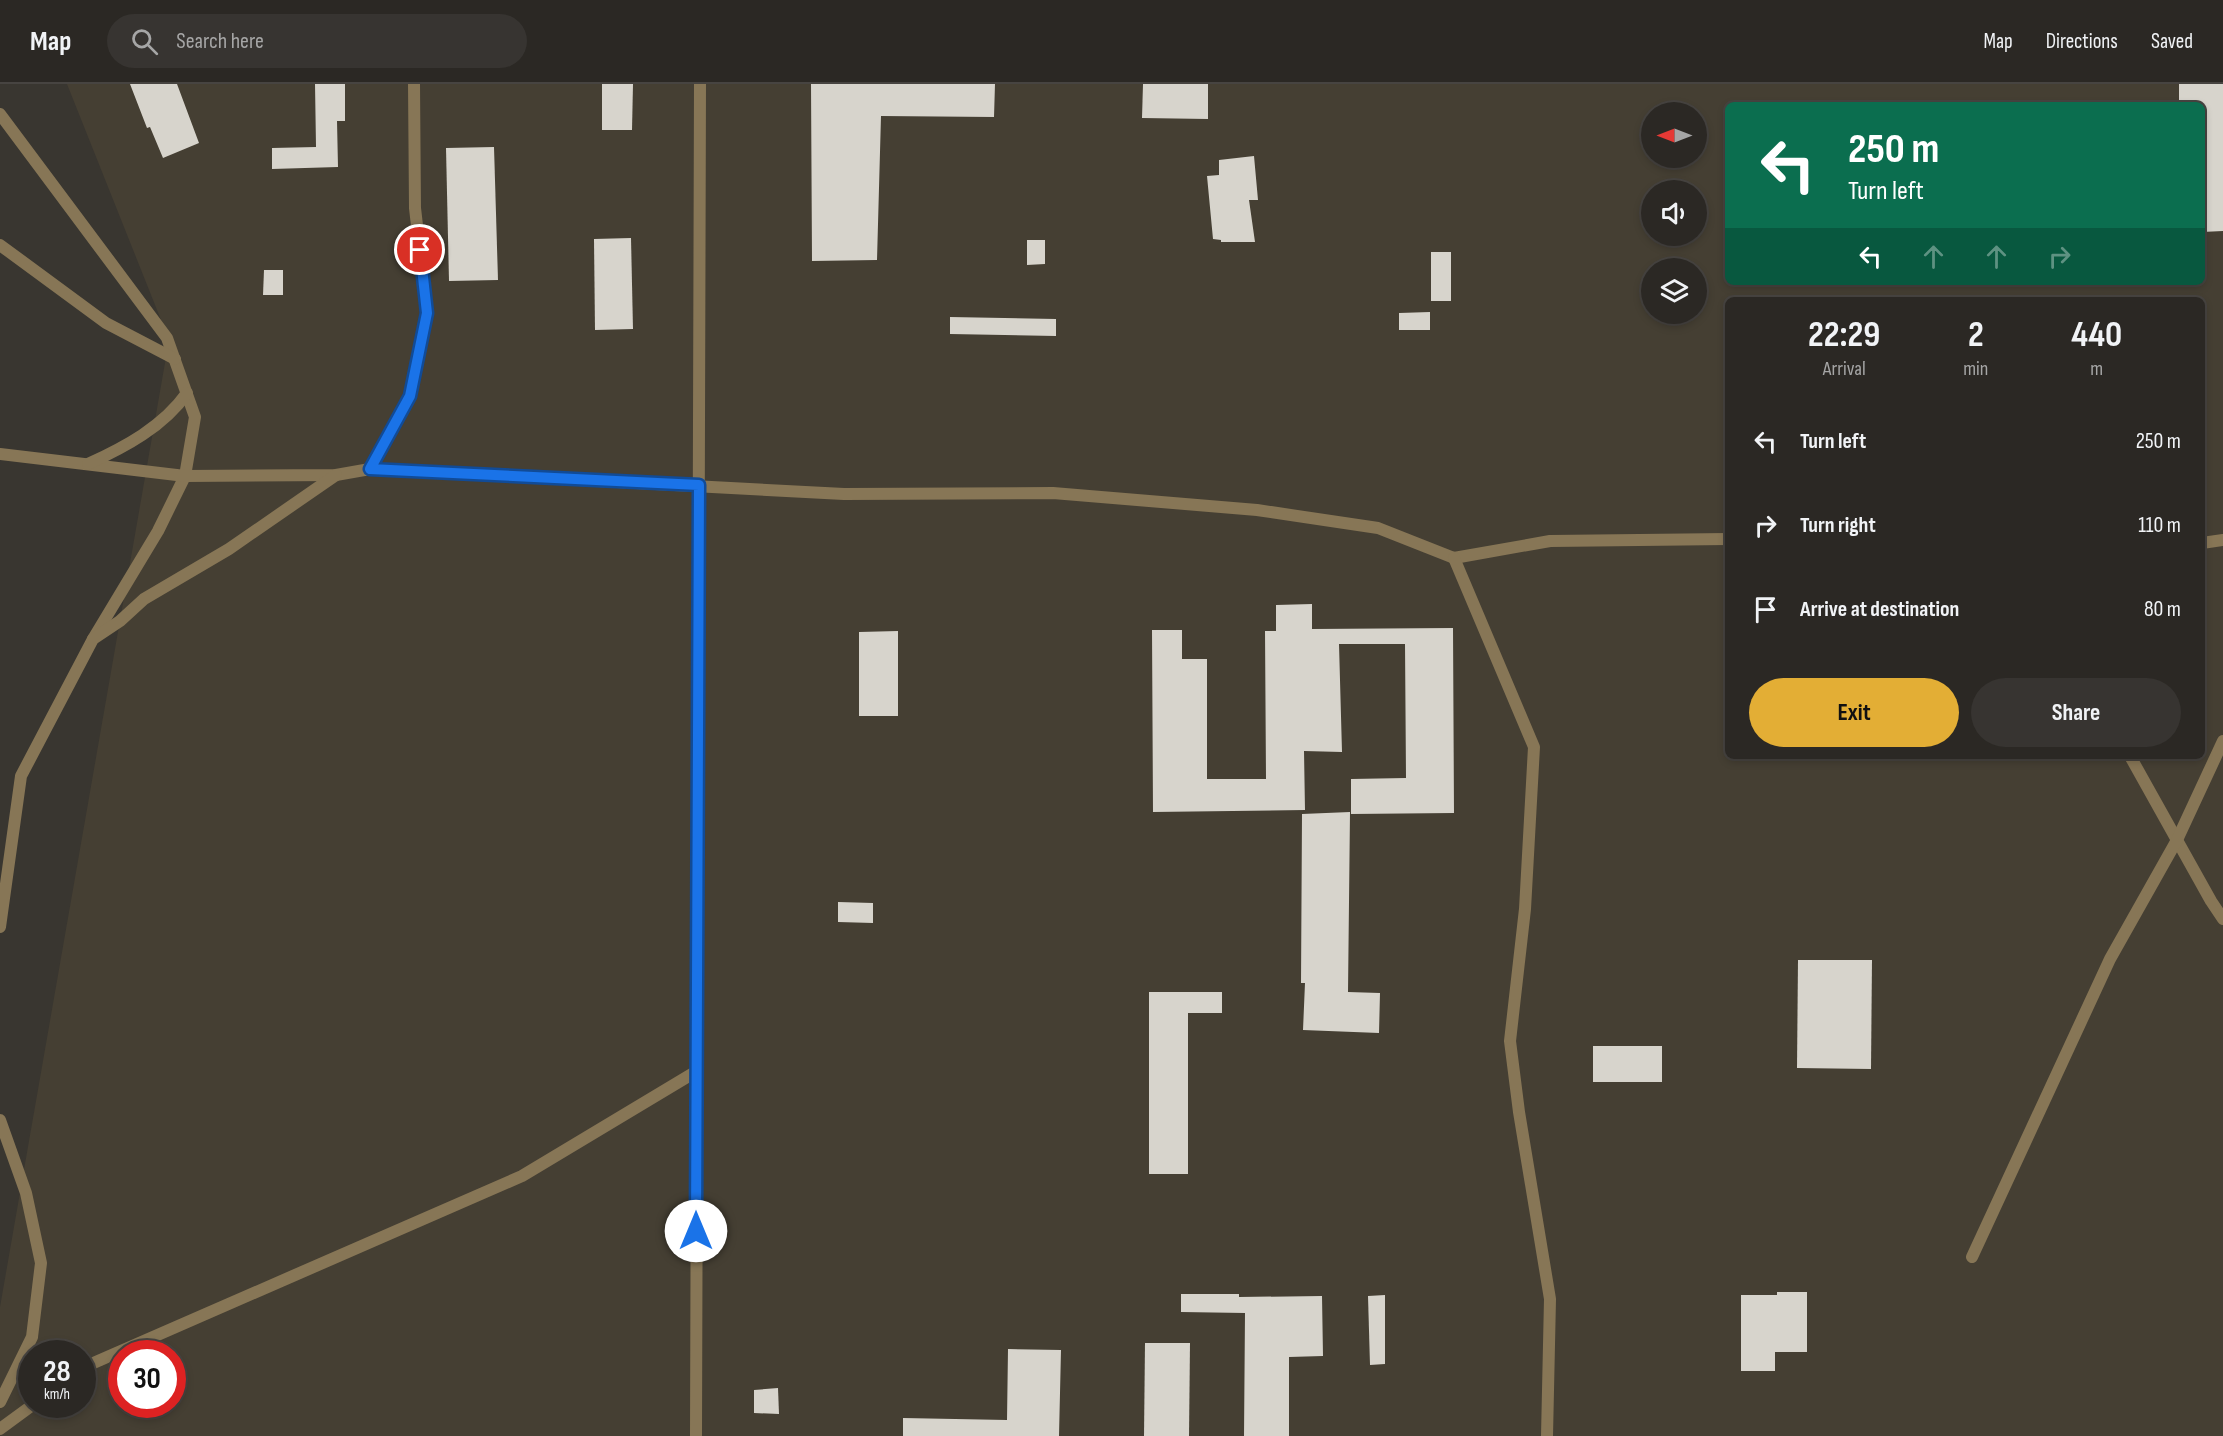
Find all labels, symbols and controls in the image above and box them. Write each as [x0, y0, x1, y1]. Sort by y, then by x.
search box [107, 14, 527, 68]
text: Map [30, 25, 71, 58]
icon: search [128, 25, 161, 58]
text: Search here [176, 28, 264, 55]
text: Map [1983, 29, 2013, 54]
text: Directions [2046, 29, 2118, 54]
text: Saved [2151, 29, 2193, 54]
north arrow [1641, 102, 1707, 168]
map controls [1641, 102, 1707, 324]
text: 250 m [1848, 124, 1939, 175]
icon: left [1749, 126, 1827, 204]
text: Turn left [1848, 175, 1924, 207]
button: sound [1641, 180, 1707, 246]
pin [394, 224, 445, 275]
icon: arrive [403, 233, 436, 266]
icon: left [1854, 240, 1887, 273]
icon: ahead [1917, 240, 1950, 273]
icon: ahead [1980, 240, 2013, 273]
icon: right [2043, 240, 2076, 273]
button: layers [1641, 258, 1707, 324]
text: 22:29 [1808, 314, 1880, 357]
text: 2 [1968, 314, 1984, 357]
text: 440 [2071, 314, 2122, 357]
text: Arrival [1823, 357, 1866, 381]
text: min [1963, 357, 1988, 381]
text: m [2090, 357, 2103, 381]
icon: left [1749, 425, 1782, 458]
text: Turn left [1800, 428, 1866, 455]
text: 250 m [2136, 428, 2181, 455]
icon: right [1749, 509, 1782, 542]
text: Turn right [1800, 512, 1876, 539]
text: 110 m [2138, 512, 2181, 539]
icon: arrive [1749, 593, 1782, 626]
text: Arrive at destination [1800, 596, 1959, 623]
text: 80 m [2144, 596, 2181, 623]
button: Exit [1749, 678, 1959, 747]
button: Share [1971, 678, 2181, 747]
position arrow [664, 1199, 728, 1263]
speed limit sign: 30 [108, 1340, 186, 1418]
text: 28 [43, 1354, 71, 1390]
text: km/h [44, 1385, 70, 1404]

